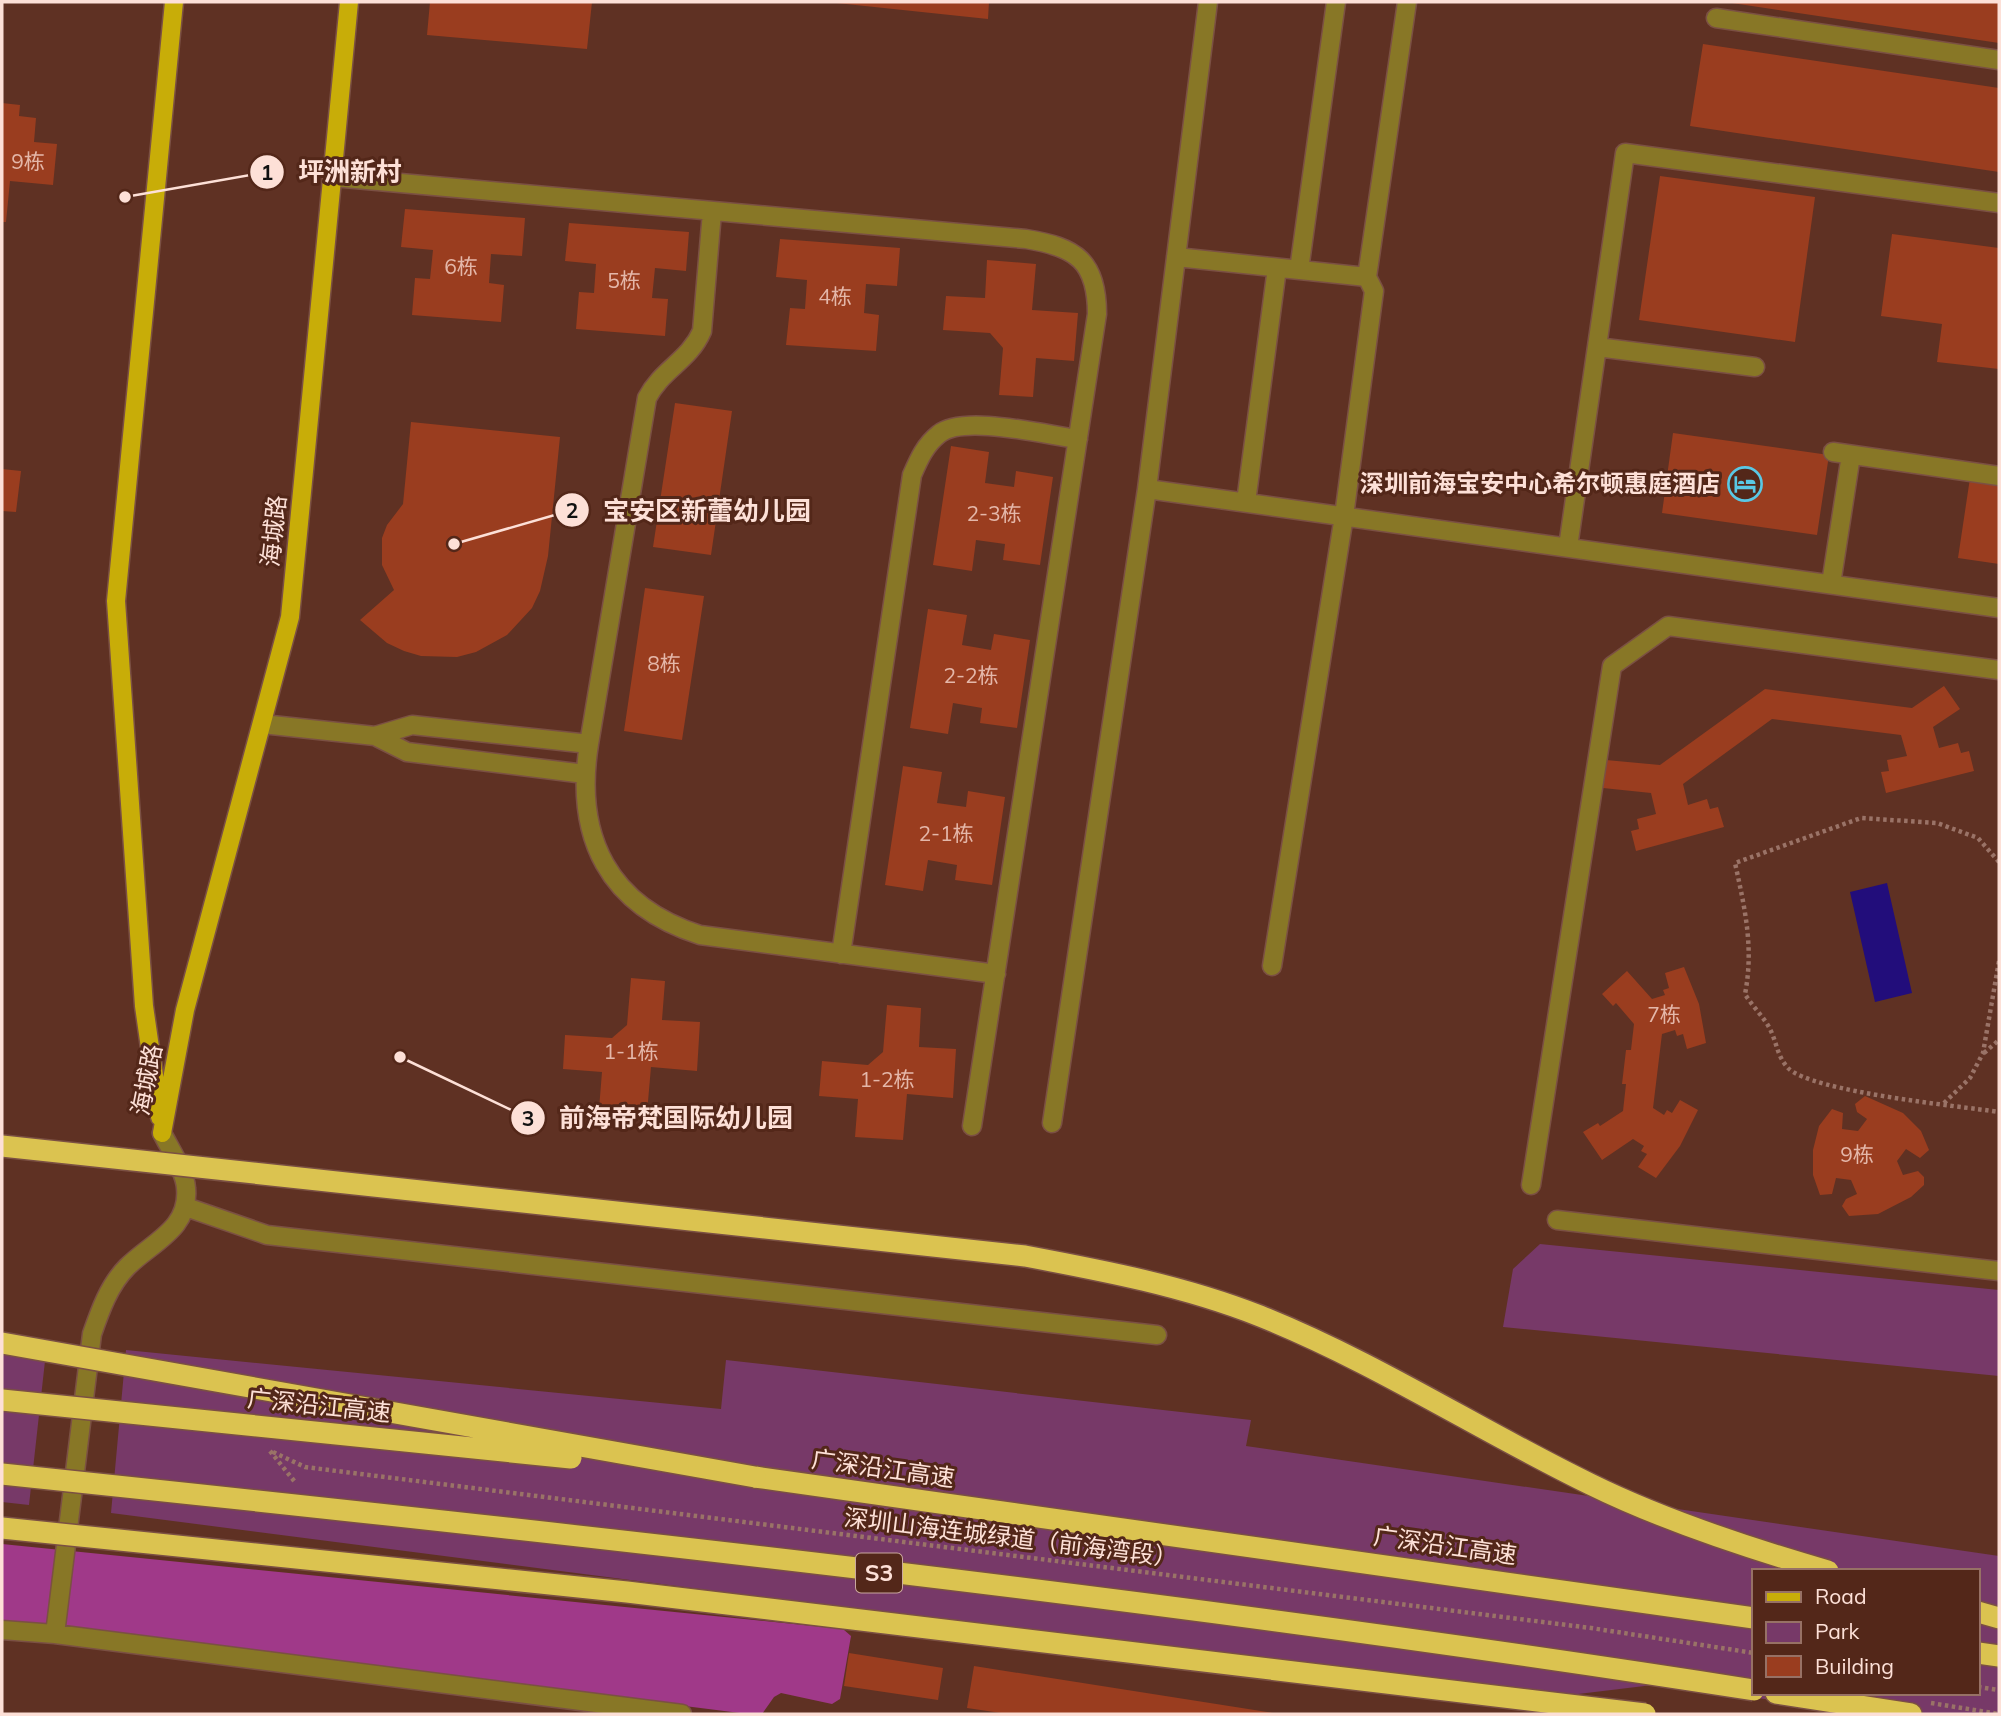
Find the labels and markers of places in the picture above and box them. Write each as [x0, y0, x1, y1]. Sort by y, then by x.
callout: 坪洲新村 [249, 149, 416, 196]
hotel icon: 深圳前海宝安中心希尔顿惠庭酒店 [1726, 465, 1764, 503]
place label: 深圳前海宝安中心希尔顿惠庭酒店 [1360, 468, 1720, 498]
callout: 宝安区新蕾幼儿园 [554, 487, 825, 534]
callout: 前海帝梵国际幼儿园 [510, 1095, 807, 1142]

